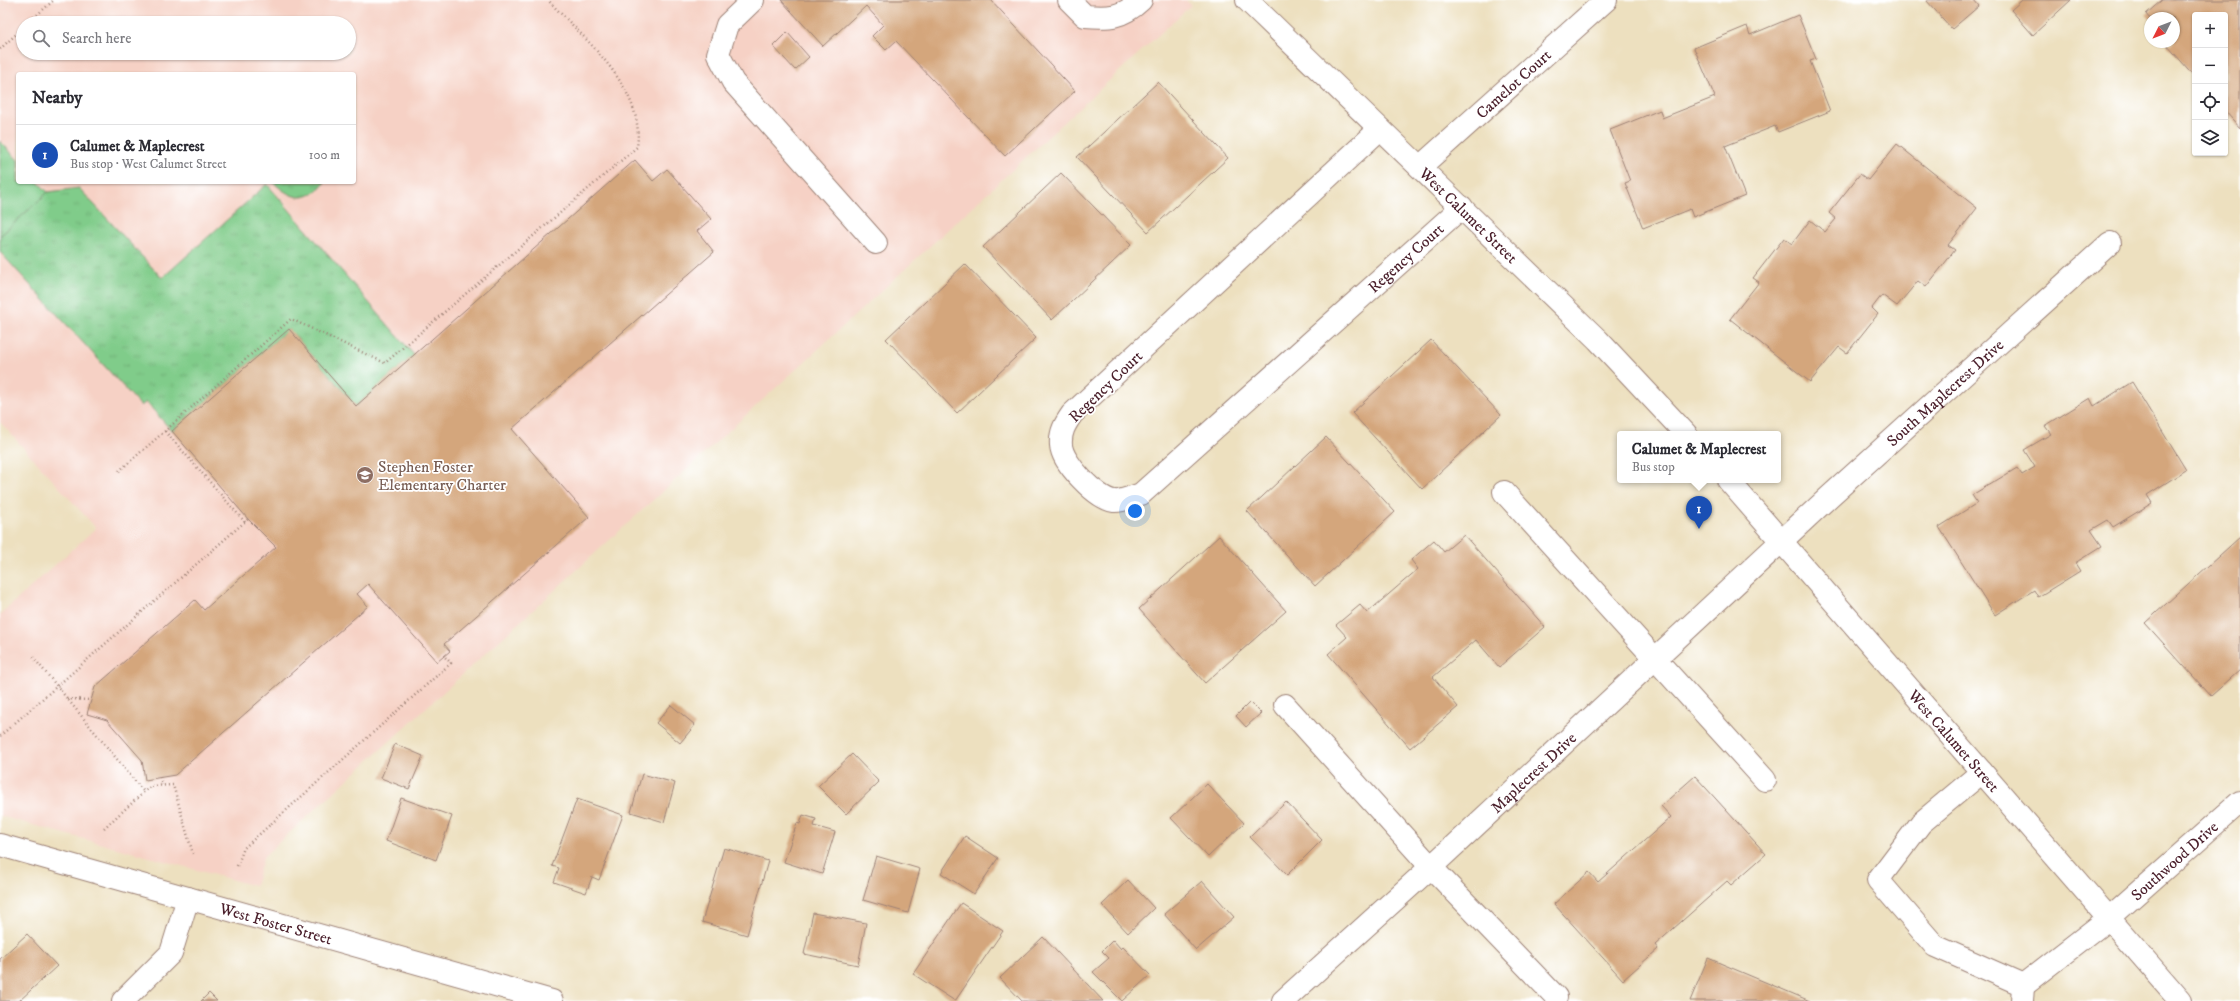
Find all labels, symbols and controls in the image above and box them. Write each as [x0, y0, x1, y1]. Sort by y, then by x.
north arrow [2144, 12, 2180, 48]
map controls [2192, 12, 2228, 156]
button: + [2192, 12, 2228, 48]
search box [16, 16, 356, 60]
icon: search [30, 27, 52, 49]
text: Search here [62, 29, 131, 48]
street label: Camelot Court [1472, 45, 1555, 123]
button: − [2192, 48, 2228, 84]
button: locate [2192, 84, 2228, 120]
text: Nearby [32, 87, 82, 109]
button: layers [2192, 120, 2228, 156]
text: Calumet & Maplecrest [70, 137, 205, 156]
text: 1 [43, 147, 47, 163]
text: 100 m [309, 147, 340, 163]
text: Bus stop · West Calumet Street [70, 156, 227, 172]
street label: West Calumet Street [1414, 163, 1522, 268]
street label: Regency Court [1364, 219, 1448, 298]
street label: South Maplecrest Drive [1883, 335, 2008, 451]
street label: Regency Court [1065, 347, 1147, 427]
popup [1617, 431, 1781, 483]
text: Calumet & Maplecrest [1632, 440, 1766, 459]
place label: Stephen Foster Elementary Charter [378, 457, 506, 495]
text: Bus stop [1632, 459, 1675, 475]
school or university icon: Stephen Foster Elementary Charter [355, 465, 375, 485]
pin: 1 [1686, 496, 1712, 529]
your location [1125, 501, 1145, 521]
street label: West Calumet Street [1903, 685, 2004, 796]
street label: Maplecrest Drive [1487, 728, 1581, 818]
street label: Southwood Drive [2127, 817, 2223, 905]
street label: West Foster Street [217, 898, 334, 949]

